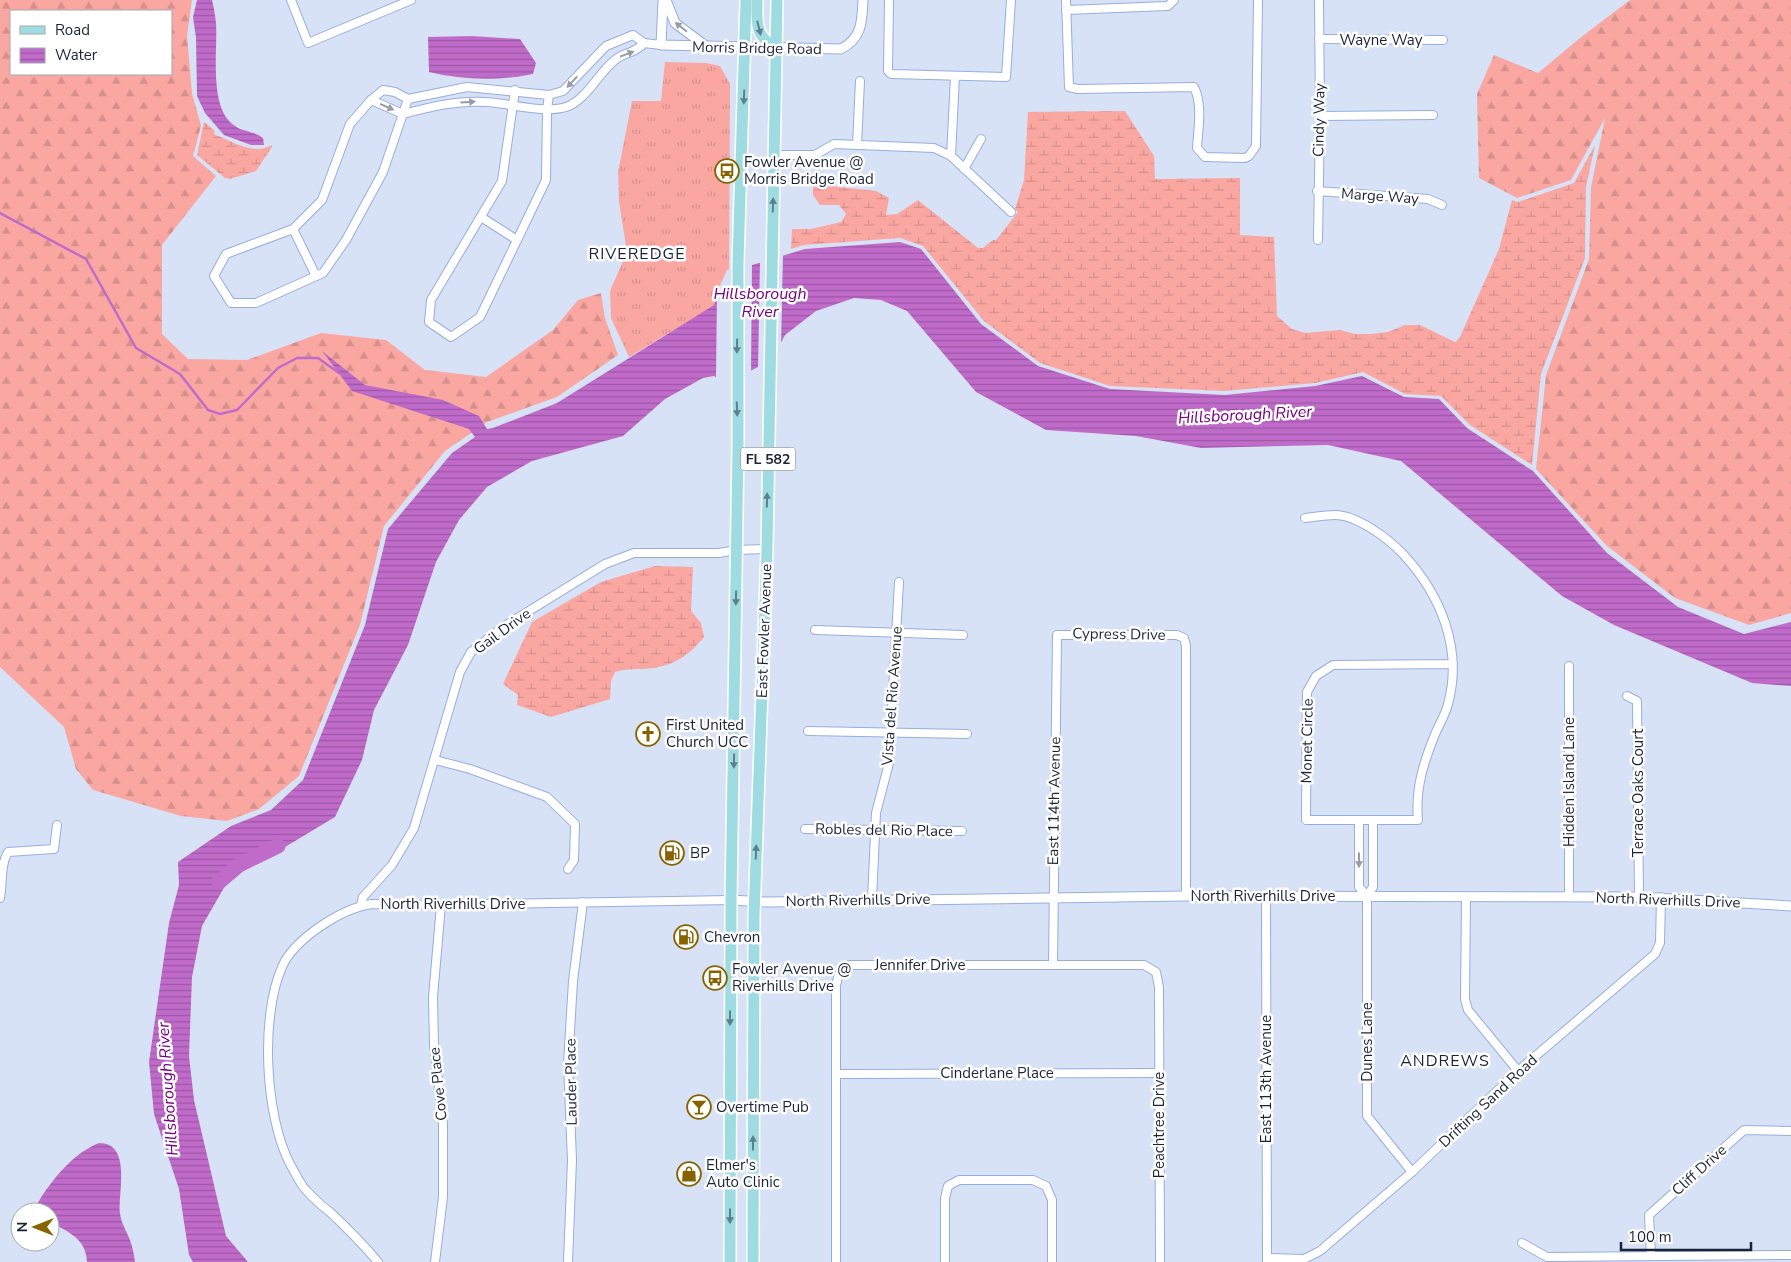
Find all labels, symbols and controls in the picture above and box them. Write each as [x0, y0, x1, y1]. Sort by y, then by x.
legend [10, 10, 172, 75]
text: Road [55, 20, 90, 40]
one-way arrow [755, 20, 763, 36]
one-way arrow [675, 22, 688, 32]
street label: Wayne Way [1340, 30, 1423, 50]
street label: Morris Bridge Road [692, 37, 822, 59]
text: Water [55, 45, 98, 65]
one-way arrow [620, 50, 635, 58]
one-way arrow [566, 75, 578, 87]
street label: Cindy Way [1308, 83, 1330, 157]
one-way arrow [740, 89, 748, 105]
one-way arrow [460, 98, 476, 106]
one-way arrow [380, 104, 394, 112]
place label: Fowler Avenue @ Morris Bridge Road [744, 152, 874, 189]
bus stop icon: Fowler Avenue @ Morris Bridge Road [714, 158, 740, 184]
street label: Marge Way [1340, 183, 1420, 209]
one-way arrow [769, 196, 777, 212]
district label: RIVEREDGE [588, 243, 686, 265]
water label: Hillsborough River [713, 283, 807, 323]
one-way arrow [733, 339, 741, 355]
water label: Hillsborough River [1177, 400, 1314, 429]
one-way arrow [734, 401, 742, 417]
road number: FL 582 [740, 448, 796, 470]
one-way arrow [763, 492, 771, 508]
street label: East Fowler Avenue [752, 564, 776, 698]
one-way arrow [732, 591, 740, 607]
street label: Gail Drive [469, 603, 535, 659]
street label: Cypress Drive [1072, 623, 1166, 645]
street label: Vista del Rio Avenue [877, 626, 907, 767]
street label: Monet Circle [1296, 698, 1318, 784]
place label: First United Church UCC [666, 715, 748, 752]
street label: Hidden Island Lane [1559, 717, 1579, 847]
church icon: First United Church UCC [635, 721, 661, 747]
street label: Terrace Oaks Court [1628, 728, 1648, 857]
street label: East 114th Avenue [1043, 737, 1065, 865]
one-way arrow [730, 753, 738, 769]
street label: Robles del Rio Place [815, 819, 953, 841]
fuel station icon: BP [659, 840, 685, 866]
place label: BP [690, 843, 710, 863]
one-way arrow [752, 843, 760, 859]
one-way arrow [1355, 852, 1363, 868]
street label: North Riverhills Drive [1191, 886, 1335, 906]
street label: North Riverhills Drive [1595, 887, 1741, 913]
street label: North Riverhills Drive [785, 889, 931, 911]
street label: North Riverhills Drive [381, 894, 525, 914]
fuel station icon: Chevron [673, 924, 699, 950]
place label: Chevron [704, 927, 760, 947]
street label: Jennifer Drive [874, 955, 965, 975]
place label: Fowler Avenue @ Riverhills Drive [732, 959, 851, 996]
bus stop icon: Fowler Avenue @ Riverhills Drive [702, 965, 728, 991]
street label: Dunes Lane [1357, 1002, 1377, 1082]
one-way arrow [726, 1011, 734, 1027]
street label: East 113th Avenue [1256, 1015, 1276, 1143]
water label: Hillsborough River [152, 1020, 184, 1157]
street label: Lauder Place [560, 1038, 582, 1126]
street label: Cove Place [424, 1046, 452, 1122]
district label: ANDREWS [1400, 1050, 1490, 1072]
street label: Drifting Sand Road [1434, 1050, 1542, 1152]
street label: Cinderlane Place [940, 1063, 1054, 1083]
street label: Peachtree Drive [1149, 1072, 1169, 1178]
bar icon: Overtime Pub [686, 1094, 712, 1120]
place label: Overtime Pub [716, 1097, 809, 1117]
one-way arrow [749, 1135, 757, 1151]
street label: Cliff Drive [1667, 1140, 1731, 1200]
place label: Elmer's Auto Clinic [706, 1155, 780, 1192]
shop icon: Elmer's Auto Clinic [676, 1161, 702, 1187]
north arrow [10, 1202, 60, 1252]
one-way arrow [726, 1208, 734, 1224]
scale bar [1621, 1220, 1751, 1252]
text: N [13, 1222, 32, 1232]
text: 100 m [1628, 1227, 1672, 1247]

